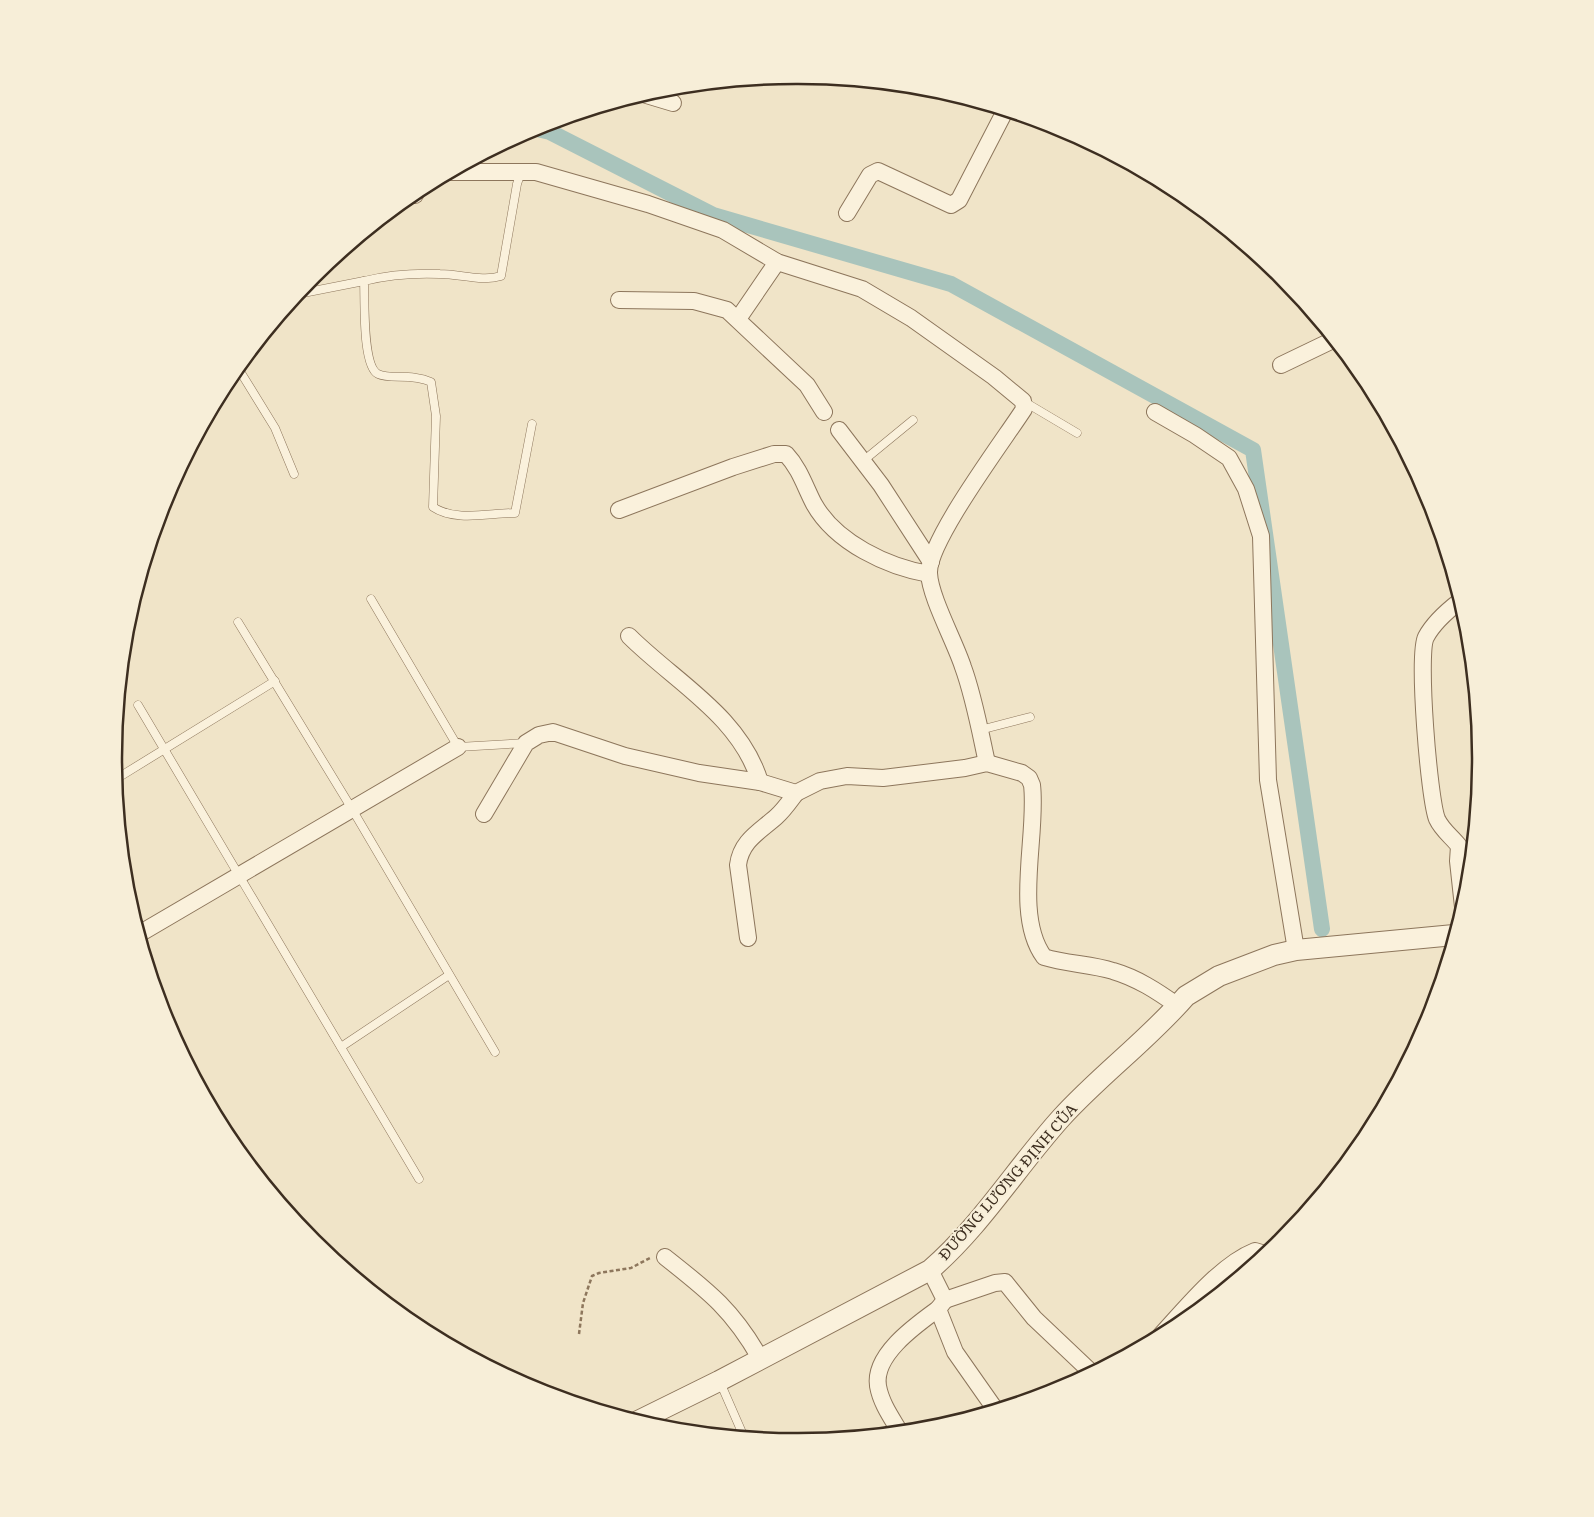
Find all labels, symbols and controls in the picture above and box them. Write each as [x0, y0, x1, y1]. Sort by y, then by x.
street label: ĐƯỜNG LƯƠNG ĐỊNH CỦA [932, 1097, 1082, 1265]

